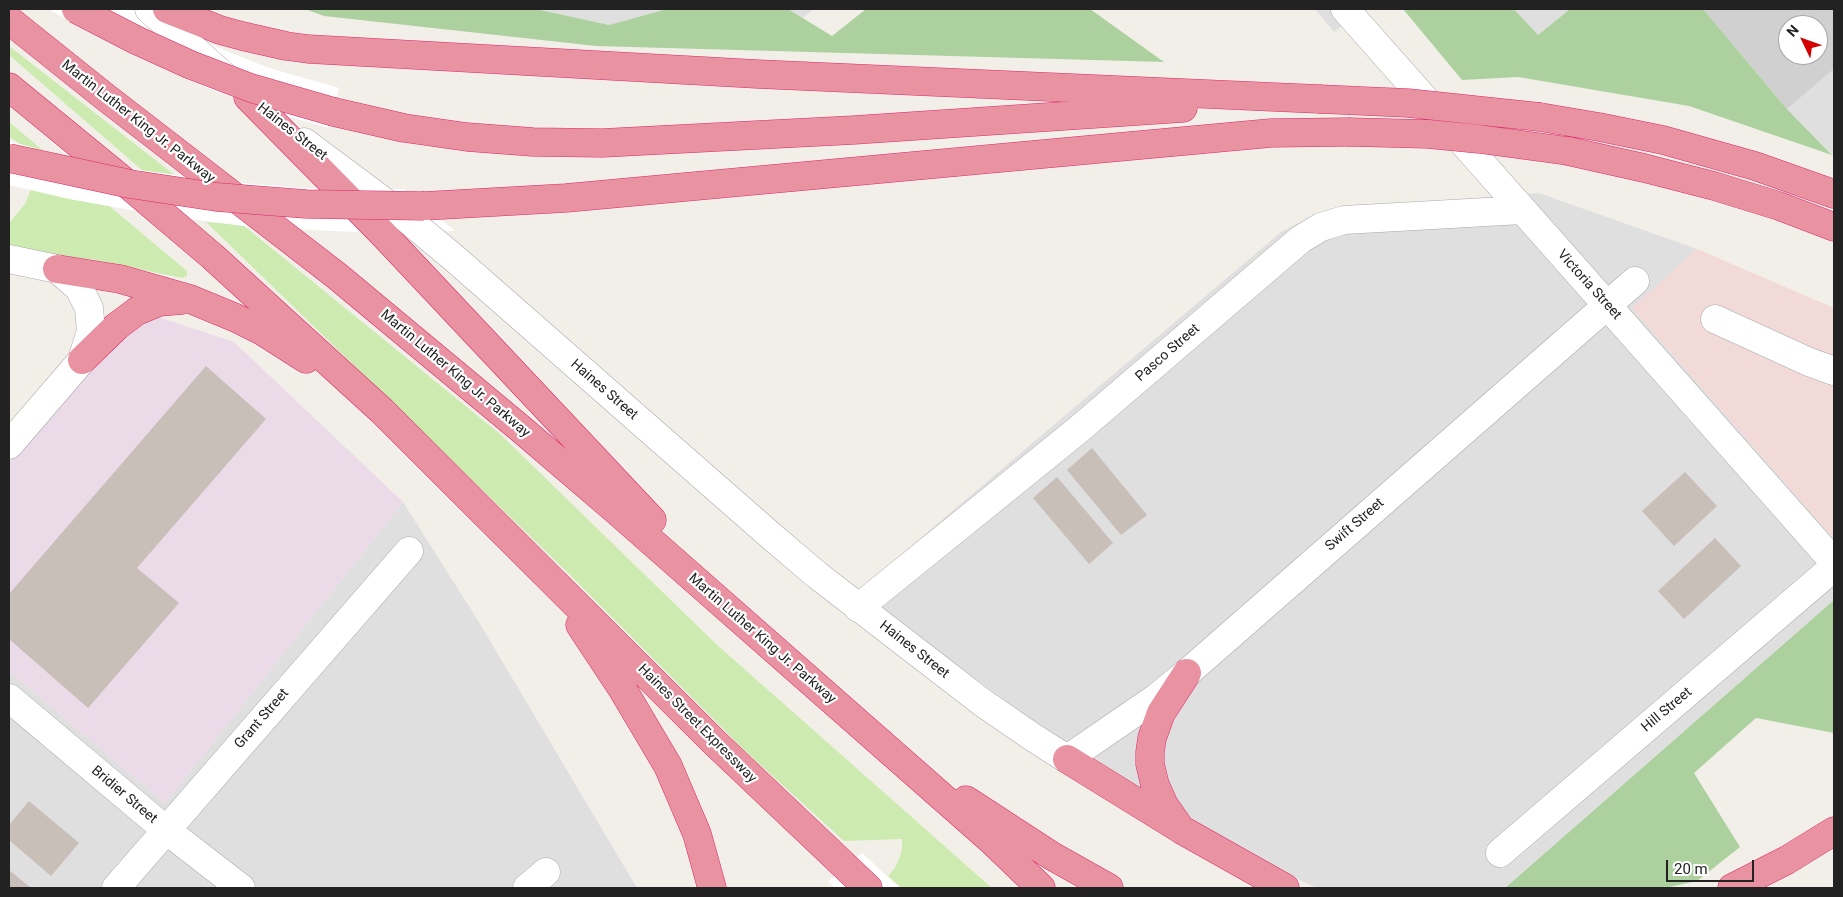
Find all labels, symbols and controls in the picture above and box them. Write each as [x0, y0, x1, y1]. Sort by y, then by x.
north arrow [1778, 15, 1828, 65]
text: N [1783, 22, 1802, 40]
street label: Martin Luther King Jr. Parkway [58, 57, 218, 187]
street label: Haines Street [254, 100, 330, 164]
street label: Victoria Street [1553, 247, 1625, 323]
street label: Martin Luther King Jr. Parkway [377, 307, 533, 441]
street label: Pasco Street [1133, 321, 1203, 385]
street label: Haines Street [567, 356, 641, 424]
street label: Swift Street [1322, 495, 1388, 555]
street label: Martin Luther King Jr. Parkway [685, 570, 839, 708]
street label: Haines Street [876, 618, 952, 682]
street label: Haines Street Expressway [634, 661, 760, 787]
street label: Hill Street [1638, 684, 1696, 736]
street label: Grant Street [231, 685, 293, 753]
street label: Bridier Street [88, 763, 160, 827]
scale bar [1668, 850, 1756, 882]
text: 20 m [1674, 860, 1708, 878]

